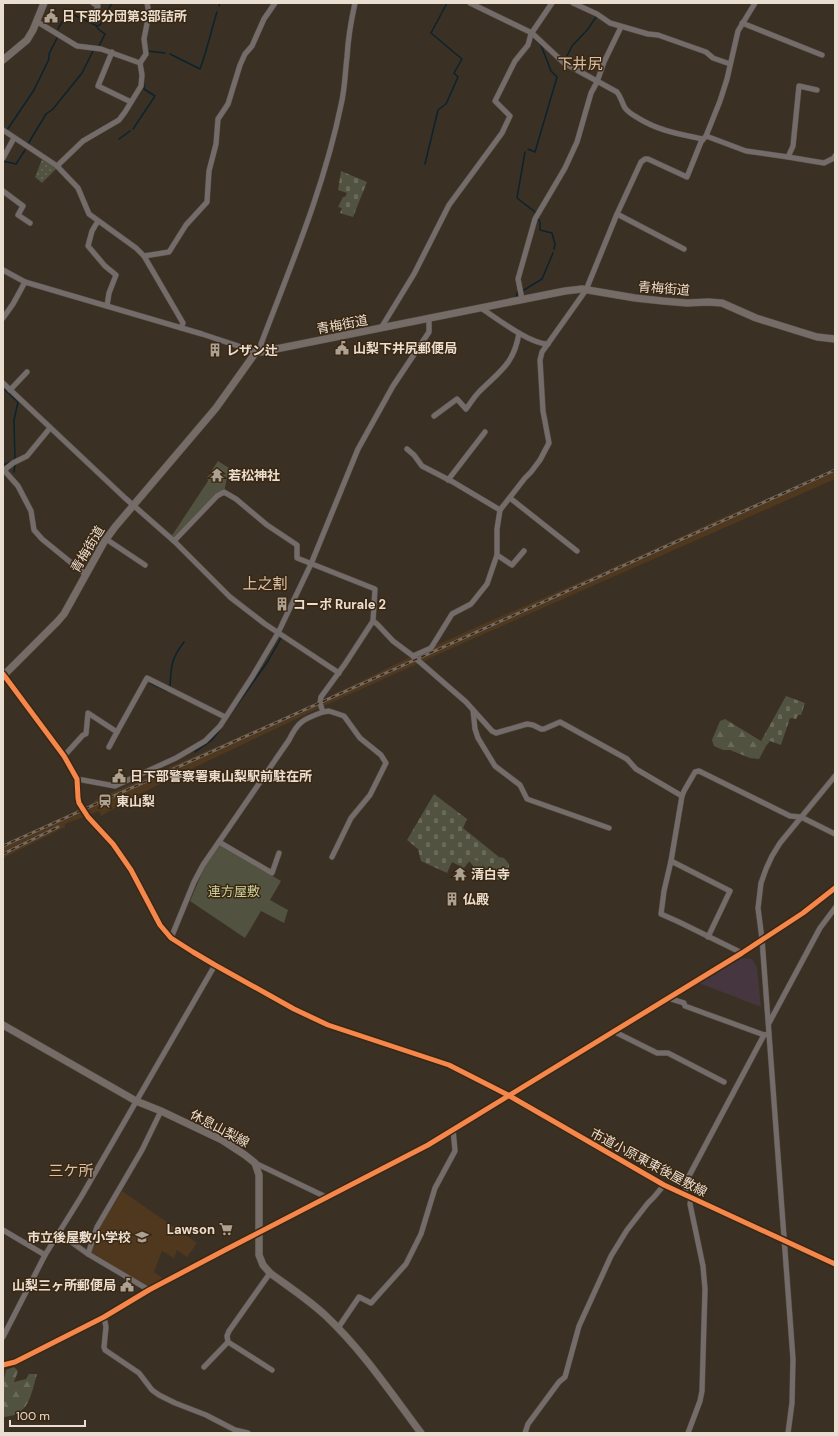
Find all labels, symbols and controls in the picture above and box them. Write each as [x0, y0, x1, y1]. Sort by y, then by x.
public building icon: 日下部分団第3部詰所 [43, 8, 59, 24]
place label: 日下部分団第3部詰所 [62, 8, 187, 25]
district label: 下井尻 [557, 54, 603, 74]
street label: 青梅街道 [637, 278, 691, 299]
street label: 青梅街道 [315, 311, 369, 338]
public building icon: 山梨下井尻郵便局 [334, 340, 350, 356]
place label: 山梨下井尻郵便局 [353, 340, 457, 357]
building icon: レザン辻 [207, 342, 223, 358]
place label: レザン辻 [226, 342, 278, 359]
temple icon: 若松神社 [209, 467, 225, 483]
place label: 若松神社 [228, 467, 280, 484]
street label: 青梅街道 [67, 523, 108, 576]
district label: 上之割 [242, 574, 288, 594]
building icon: コーポ Rurale 2 [274, 596, 290, 612]
place label: コーポ Rurale 2 [293, 596, 386, 613]
public building icon: 日下部警察署東山梨駅前駐在所 [111, 768, 127, 784]
place label: 日下部警察署東山梨駅前駐在所 [130, 768, 312, 785]
station icon: 東山梨 [97, 793, 113, 809]
place label: 東山梨 [116, 793, 155, 810]
temple icon: 清白寺 [452, 866, 468, 882]
place label: 清白寺 [471, 866, 510, 883]
park label: 連方屋敷 [208, 883, 260, 900]
building icon: 仏殿 [444, 891, 460, 907]
place label: 仏殿 [463, 891, 489, 908]
street label: 休息山梨線 [187, 1106, 252, 1151]
street label: 市道小原東東後屋敷線 [587, 1124, 710, 1200]
district label: 三ケ所 [48, 1161, 94, 1181]
place label: Lawson [167, 1221, 215, 1238]
supermarket icon: Lawson [218, 1221, 234, 1237]
place label: 市立後屋敷小学校 [27, 1229, 131, 1246]
school or university icon: 市立後屋敷小学校 [134, 1229, 150, 1245]
place label: 山梨三ヶ所郵便局 [12, 1277, 116, 1294]
public building icon: 山梨三ヶ所郵便局 [119, 1277, 135, 1293]
scale bar [10, 1402, 85, 1428]
text: 100 m [16, 1408, 50, 1424]

